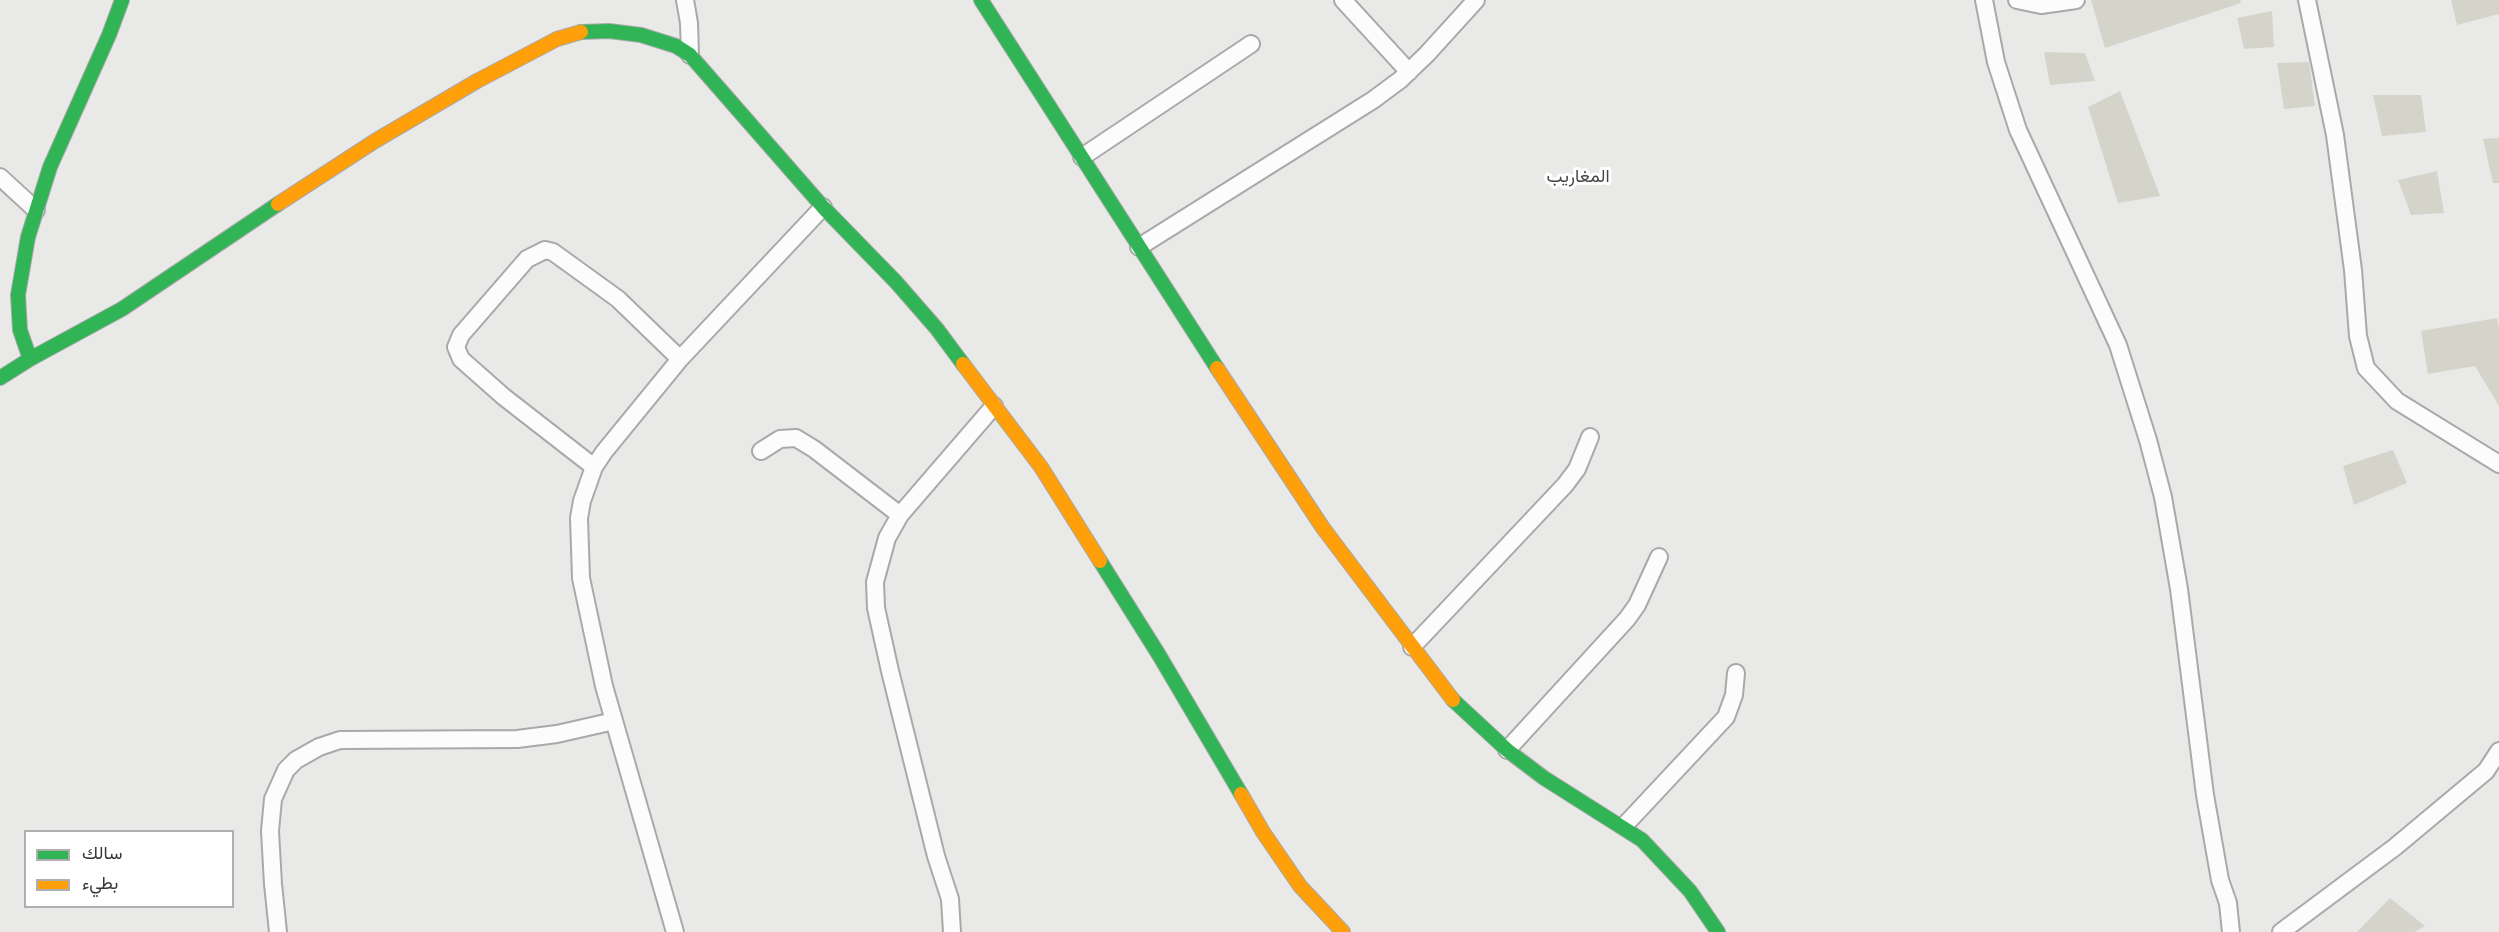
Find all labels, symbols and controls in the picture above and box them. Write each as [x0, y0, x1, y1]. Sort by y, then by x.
district label: المغاريب [1546, 166, 1610, 188]
legend [24, 830, 234, 908]
text: سالك [82, 843, 122, 863]
text: بطيء [82, 873, 118, 893]

